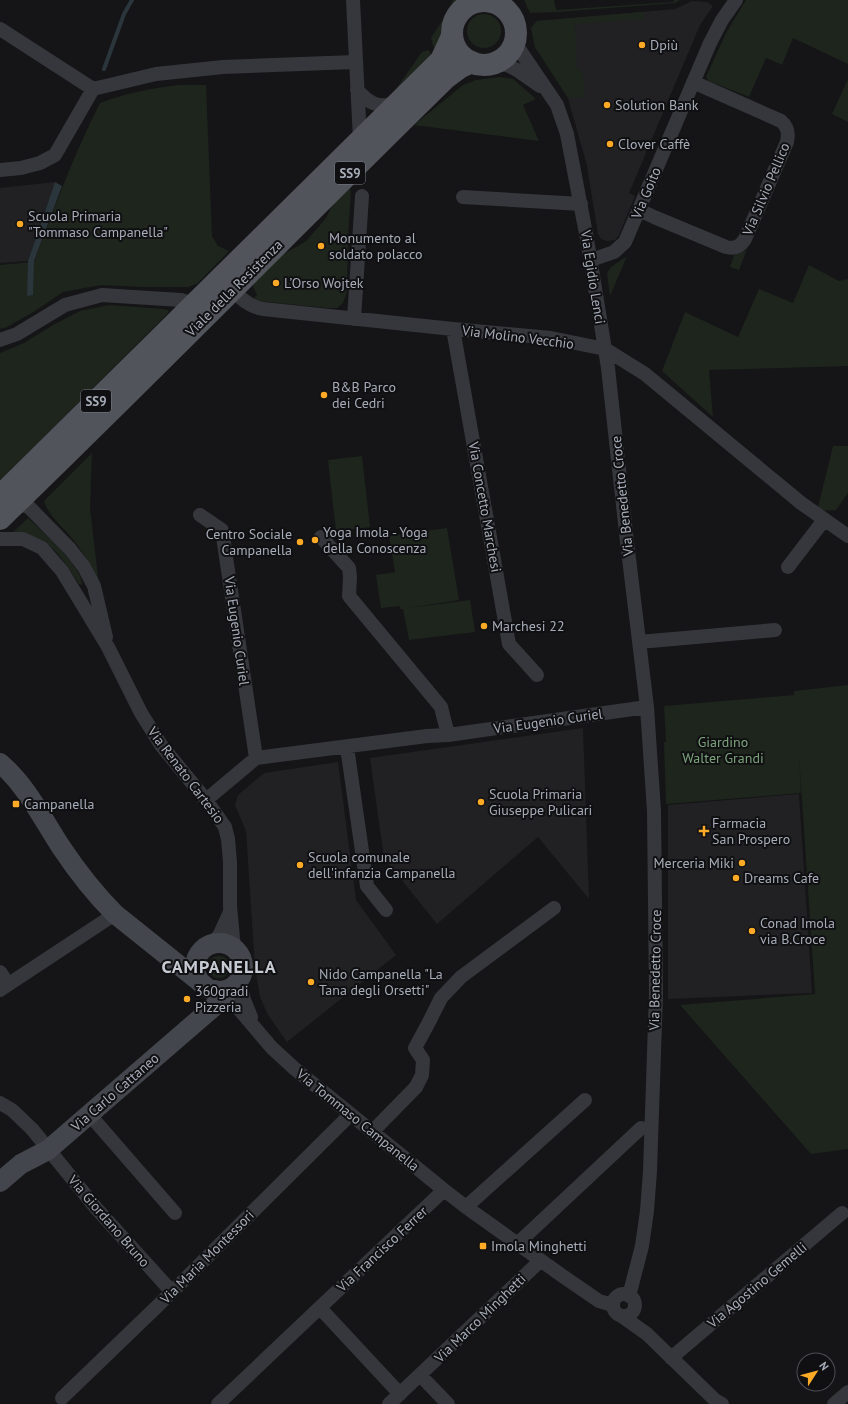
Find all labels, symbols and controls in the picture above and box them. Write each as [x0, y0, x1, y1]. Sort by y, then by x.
place label: Dpiù [650, 36, 678, 54]
marker: Dpiù [637, 40, 647, 50]
place label: Solution Bank [615, 96, 699, 114]
marker: Solution Bank [602, 100, 612, 110]
place label: Clover Caffè [618, 135, 690, 153]
marker: Clover Caffè [605, 139, 615, 149]
street label: Via Silvio Pellico [738, 140, 794, 239]
road number: SS9 [335, 162, 365, 184]
street label: Via Goito [627, 164, 665, 222]
place label: Scuola Primaria "Tommaso Campanella" [28, 207, 168, 241]
marker: Scuola Primaria "Tommaso Campanella" [15, 219, 25, 229]
street label: Via Egidio Lenci [577, 228, 609, 325]
place label: Monumento al soldato polacco [329, 229, 422, 263]
street label: Viale della Resistenza [181, 236, 286, 341]
marker: Monumento al soldato polacco [316, 241, 326, 251]
place label: L’Orso Wojtek [284, 274, 364, 292]
marker: L’Orso Wojtek [271, 278, 281, 288]
street label: Via Molino Vecchio [460, 321, 575, 353]
place label: B&B Parco dei Cedri [332, 378, 396, 412]
road number: SS9 [81, 390, 111, 412]
marker: B&B Parco dei Cedri [319, 390, 329, 400]
street label: Via Benedetto Croce [607, 435, 637, 558]
street label: Via Concetto Marchesi [464, 439, 505, 574]
place label: Yoga Imola - Yoga della Conoscenza [323, 523, 428, 557]
place label: Centro Sociale Campanella [206, 525, 292, 559]
marker: Yoga Imola - Yoga della Conoscenza [310, 535, 320, 545]
marker: Centro Sociale Campanella [295, 537, 305, 547]
street label: Via Eugenio Curiel [220, 574, 254, 687]
place label: Marchesi 22 [492, 617, 565, 635]
marker: Marchesi 22 [479, 621, 489, 631]
street label: Via Eugenio Curiel [491, 704, 604, 738]
street label: Via Renato Cartesio [143, 722, 228, 827]
park label: Giardino Walter Grandi [682, 733, 764, 767]
place label: Scuola Primaria Giuseppe Pulicari [489, 785, 592, 819]
place label: Campanella [24, 795, 95, 813]
marker: Scuola Primaria Giuseppe Pulicari [476, 797, 486, 807]
marker: Campanella [11, 799, 21, 809]
place label: Farmacia San Prospero [712, 814, 790, 848]
marker: Farmacia San Prospero [699, 826, 709, 836]
place label: Scuola comunale dell'infanzia Campanella [308, 848, 456, 882]
place label: Merceria Miki [653, 854, 734, 872]
marker: Merceria Miki [737, 858, 747, 868]
marker: Scuola comunale dell'infanzia Campanella [295, 860, 305, 870]
place label: Dreams Cafe [744, 869, 819, 887]
marker: Dreams Cafe [731, 873, 741, 883]
street label: Via Benedetto Croce [645, 909, 665, 1032]
place label: Conad Imola via B.Croce [760, 914, 835, 948]
marker: Conad Imola via B.Croce [747, 926, 757, 936]
district label: CAMPANELLA [161, 955, 277, 978]
place label: Nido Campanella "La Tana degli Orsetti" [319, 965, 443, 999]
marker: Nido Campanella "La Tana degli Orsetti" [306, 977, 316, 987]
place label: 360gradi Pizzeria [195, 982, 248, 1016]
marker: 360gradi Pizzeria [182, 994, 192, 1004]
street label: Via Carlo Cattaneo [67, 1049, 163, 1136]
street label: Via Tommaso Campanella [292, 1064, 423, 1175]
street label: Via Giordano Bruno [64, 1171, 154, 1271]
street label: Via Francisco Ferrer [332, 1202, 431, 1296]
street label: Via Maria Montessori [156, 1206, 258, 1308]
place label: Imola Minghetti [491, 1237, 587, 1255]
street label: Via Agostino Gemelli [703, 1238, 810, 1333]
marker: Imola Minghetti [478, 1241, 488, 1251]
street label: Via Marco Minghetti [430, 1270, 530, 1367]
north arrow [796, 1352, 836, 1392]
text: N [816, 1359, 832, 1373]

